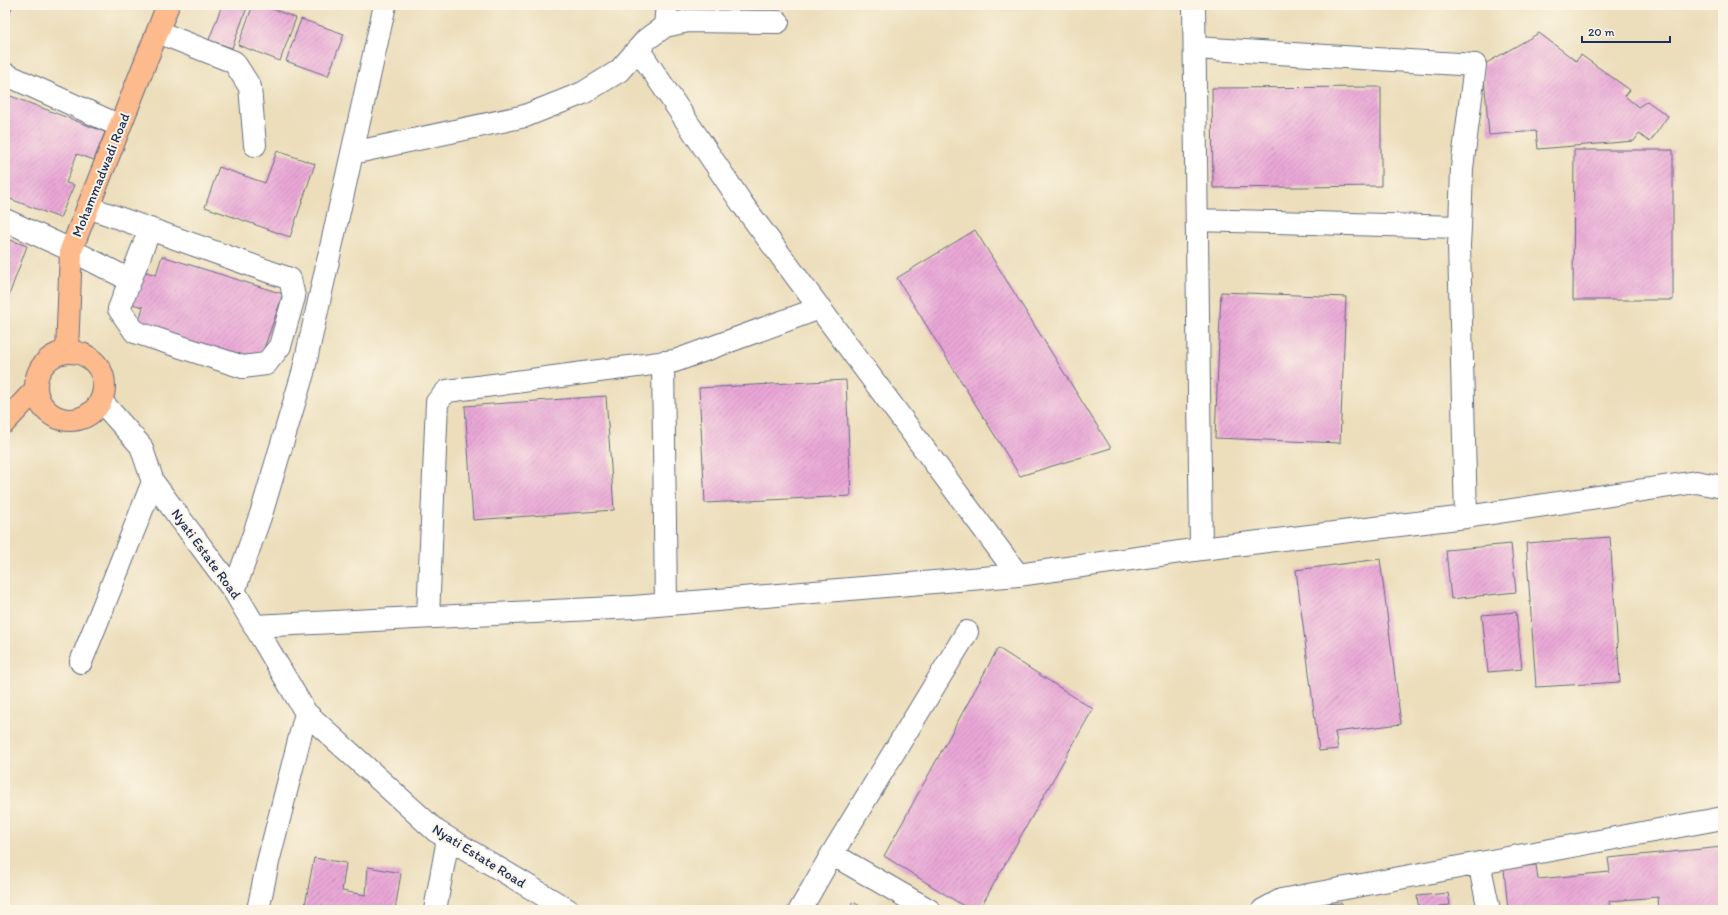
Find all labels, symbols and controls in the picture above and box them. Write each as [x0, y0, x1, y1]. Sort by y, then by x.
scale bar [1582, 18, 1670, 44]
text: 20 m [1588, 25, 1615, 39]
street label: Mohammadwadi Road [68, 110, 134, 240]
street label: Nyati Estate Road [168, 506, 245, 603]
street label: Nyati Estate Road [429, 820, 529, 892]

